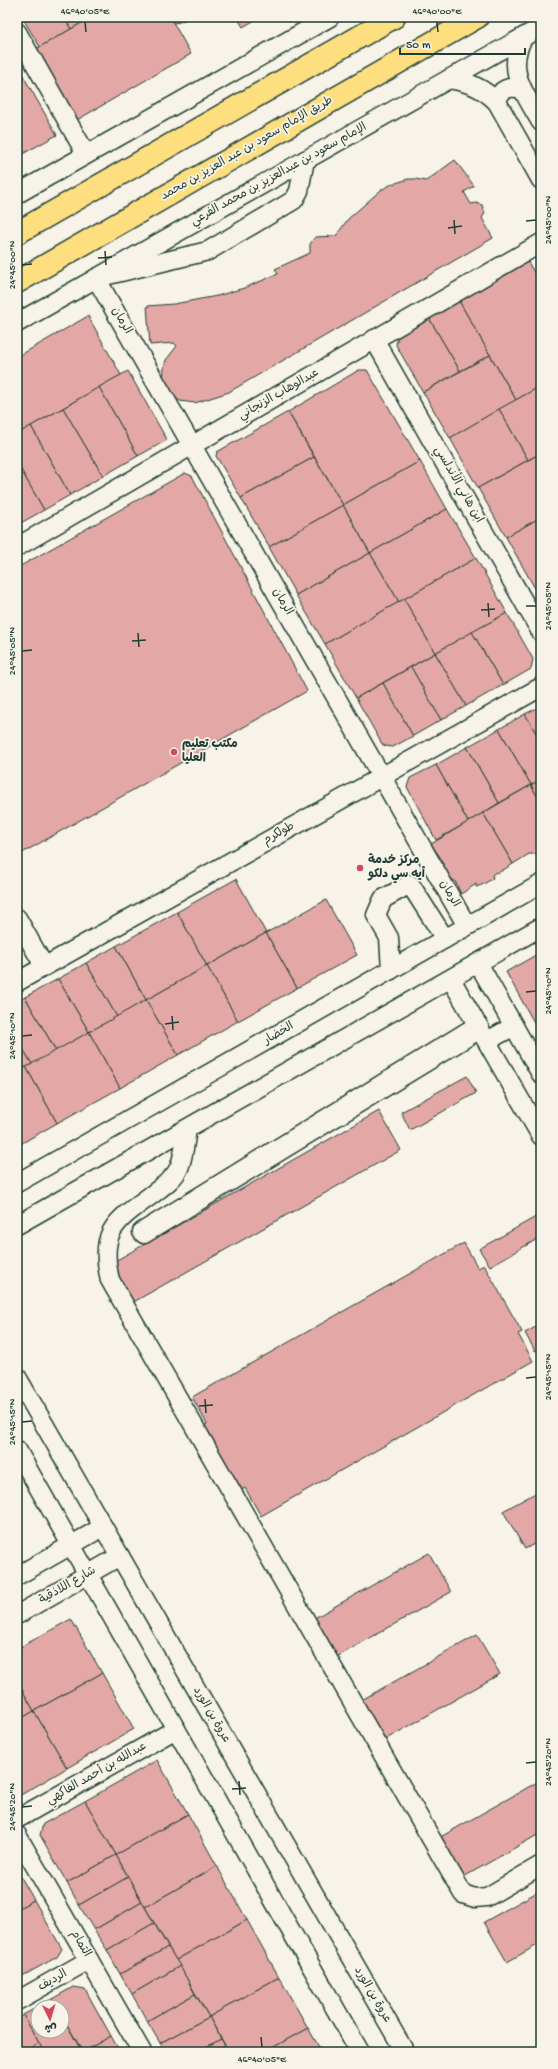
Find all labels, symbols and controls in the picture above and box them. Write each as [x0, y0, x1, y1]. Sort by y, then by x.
text: 46°40'05"E [61, 6, 110, 18]
text: 46°40'00"E [413, 6, 462, 18]
scale bar [400, 30, 525, 56]
text: 50 m [406, 39, 431, 53]
street label: طريق الإمام سعود بن عبد العزيز بن محمد [158, 94, 336, 204]
street label: الإمام سعود بن عبدالعزيز بن محمد الفرعي [189, 121, 370, 231]
text: 24°45'00"N [543, 195, 555, 244]
text: 24°45'00"N [7, 240, 19, 289]
street label: الرمان [108, 305, 134, 337]
street label: عبدالوهاب الزنجاني [236, 366, 323, 425]
street label: ابن هاني الأندلسي [429, 443, 488, 527]
text: 24°45'05"N [543, 581, 555, 630]
street label: الرمان [269, 586, 295, 618]
text: 24°45'05"N [7, 626, 19, 675]
place label: مكتب تعليم العليا [182, 737, 238, 766]
marker: مكتب تعليم العليا [169, 747, 179, 757]
street label: طولكرم [261, 820, 297, 848]
place label: مركز خدمة أيه سي دلكو [367, 853, 426, 884]
marker: مركز خدمة أيه سي دلكو [355, 863, 365, 873]
street label: الرمان [436, 878, 462, 910]
text: 24°45'10"N [543, 967, 555, 1015]
text: 24°45'10"N [7, 1012, 19, 1060]
street label: الخضار [260, 1019, 297, 1049]
text: 24°45'15"N [543, 1353, 555, 1400]
text: 24°45'15"N [7, 1398, 19, 1445]
street label: شارع اللاذقية [37, 1564, 99, 1608]
street label: عروة بن الورد [189, 1684, 233, 1746]
street label: عبدالله بن أحمد الفاكهي [44, 1738, 150, 1810]
text: 24°45'20"N [543, 1738, 555, 1786]
text: 24°45'20"N [7, 1783, 19, 1831]
street label: التمام [67, 1928, 93, 1960]
street label: عروة بن الورد [350, 1964, 394, 2026]
street label: الرديف [36, 1967, 70, 1995]
north arrow [30, 1999, 70, 2039]
text: ش [44, 2020, 57, 2033]
text: 46°40'05"E [238, 2054, 287, 2066]

